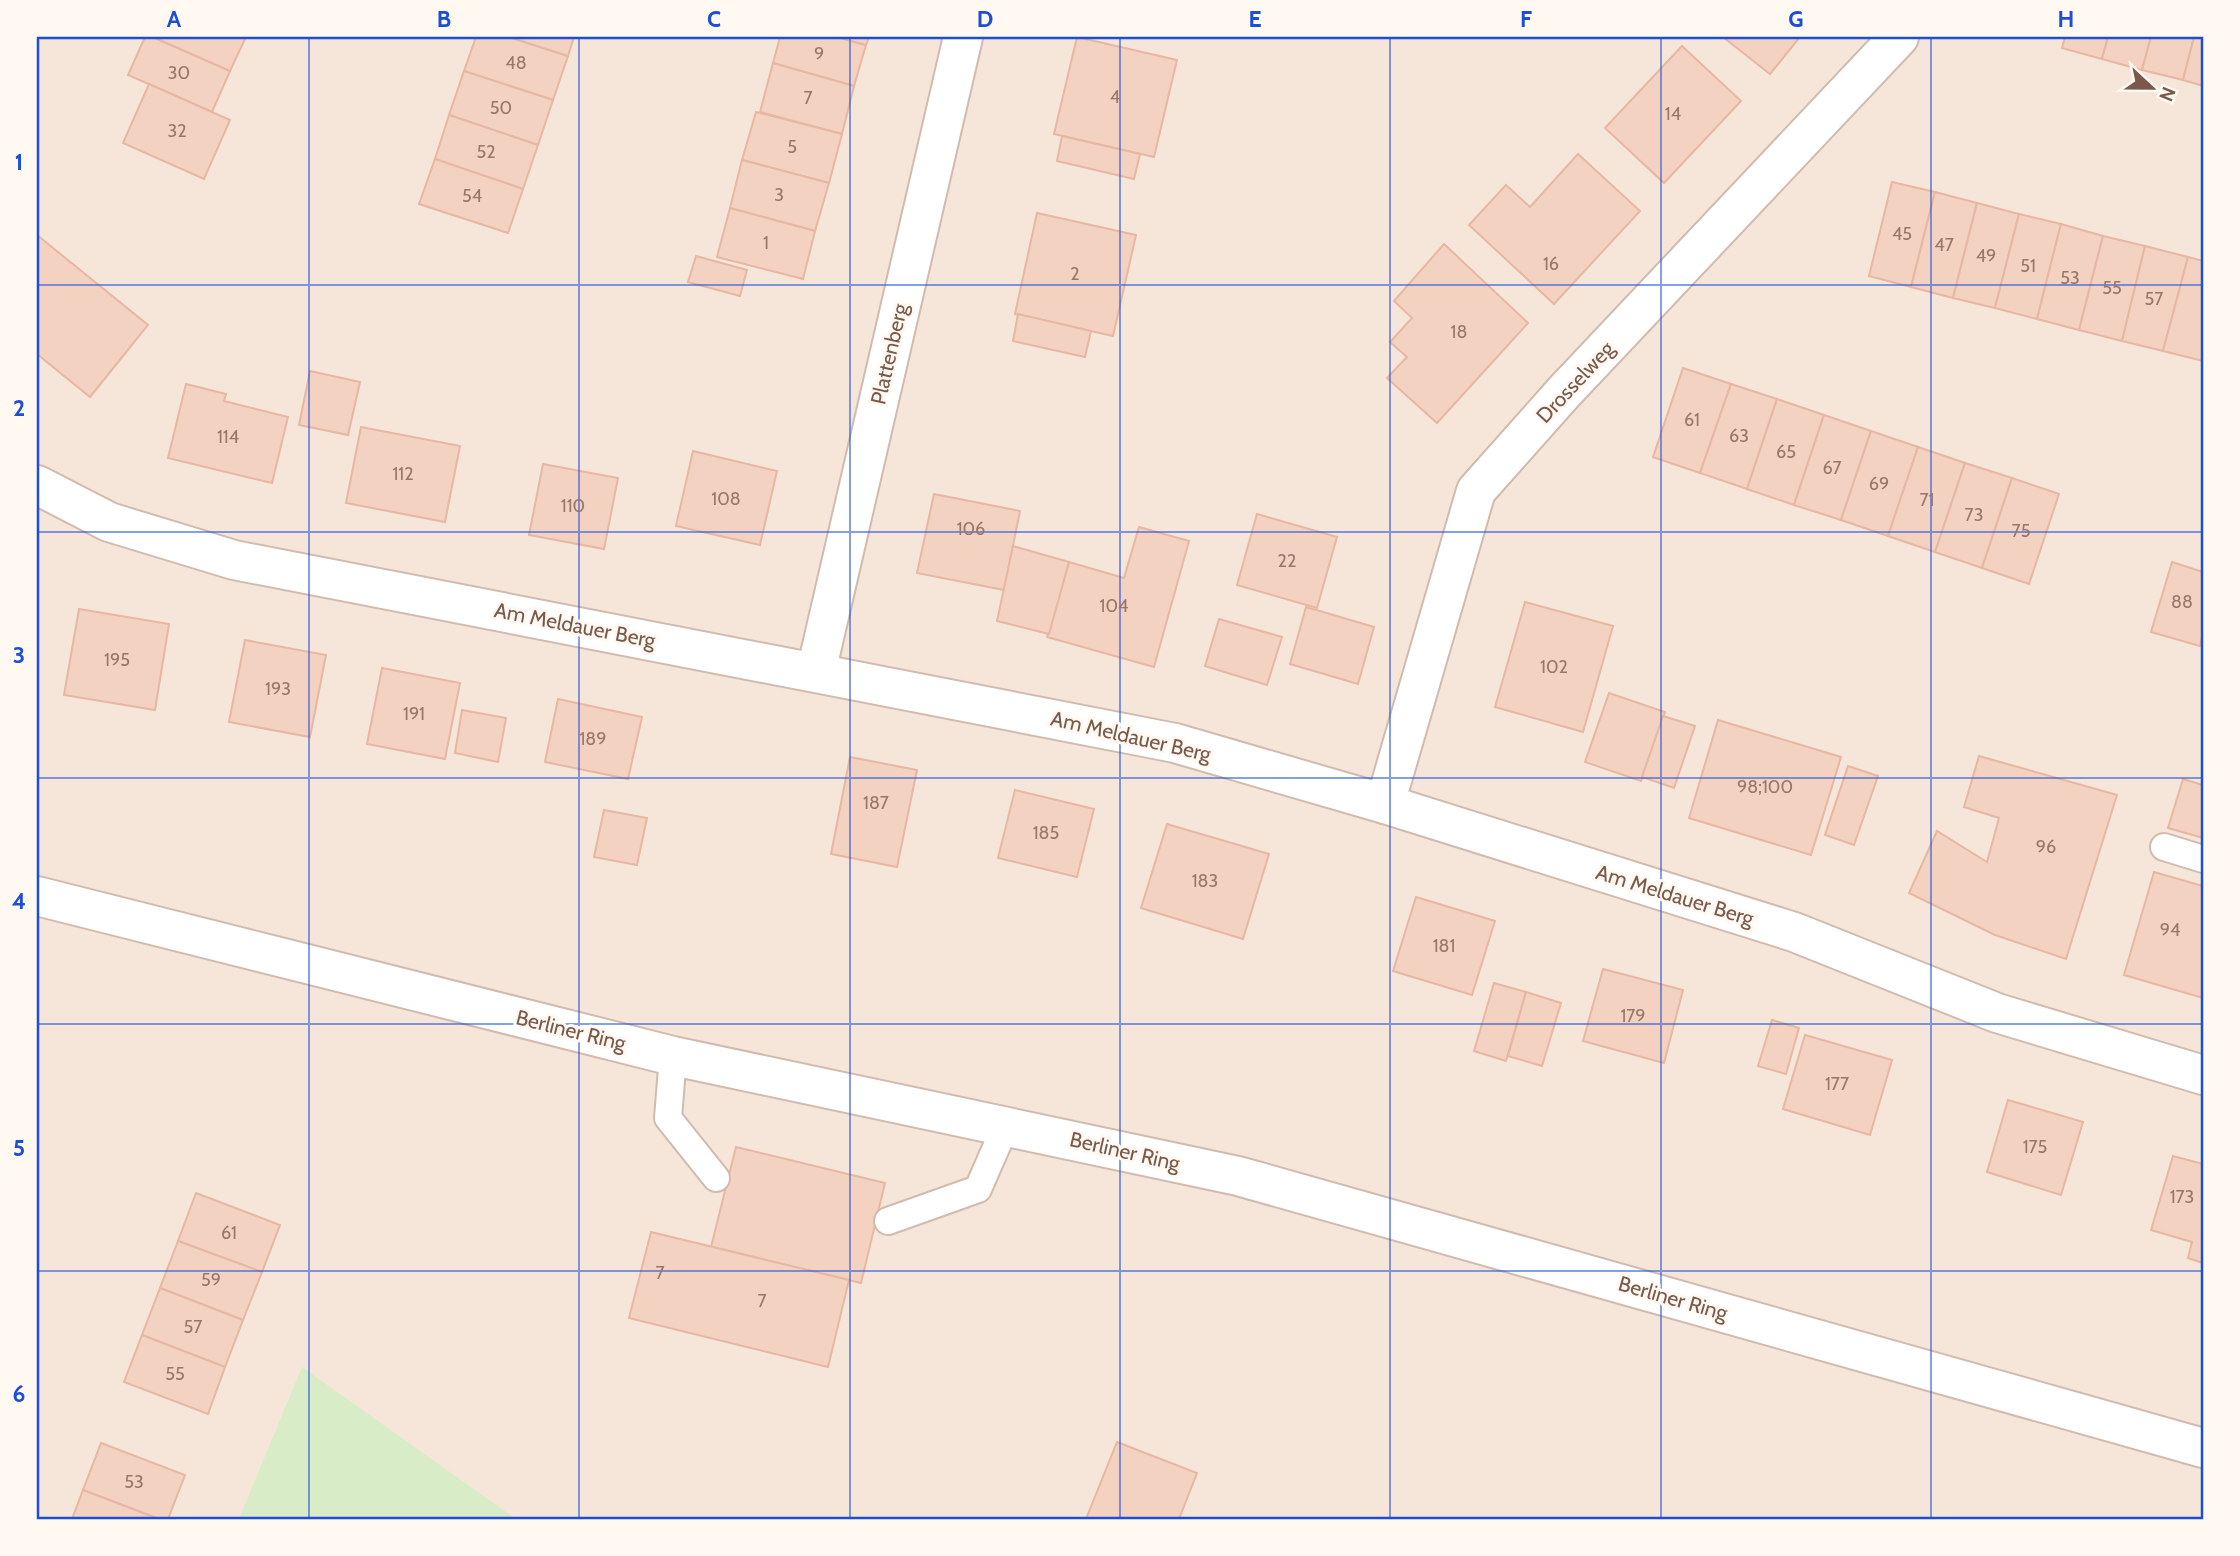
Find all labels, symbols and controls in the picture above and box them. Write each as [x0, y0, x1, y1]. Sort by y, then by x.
text: A [167, 5, 182, 33]
text: B [437, 5, 451, 33]
text: C [707, 5, 721, 33]
text: D [977, 5, 993, 33]
text: E [1248, 5, 1262, 33]
text: F [1520, 5, 1532, 33]
text: G [1788, 5, 1804, 33]
text: H [2058, 5, 2074, 33]
house number: 9 [814, 43, 824, 65]
house number: 48 [505, 52, 527, 74]
north arrow [2118, 52, 2188, 122]
house number: 30 [168, 62, 190, 84]
text: N [2154, 84, 2180, 105]
house number: 4 [1110, 86, 1120, 108]
house number: 7 [803, 87, 813, 109]
house number: 50 [490, 97, 512, 119]
house number: 14 [1665, 103, 1681, 125]
house number: 32 [167, 120, 187, 142]
house number: 5 [787, 136, 797, 158]
house number: 52 [476, 141, 496, 163]
text: 1 [15, 148, 23, 176]
house number: 3 [774, 184, 784, 206]
house number: 54 [462, 185, 482, 207]
house number: 45 [1892, 223, 1912, 245]
house number: 1 [763, 232, 769, 254]
house number: 47 [1934, 234, 1954, 256]
house number: 49 [1976, 245, 1996, 267]
house number: 16 [1543, 253, 1559, 275]
house number: 51 [2020, 255, 2036, 277]
house number: 2 [1070, 263, 1080, 285]
house number: 53 [2060, 267, 2080, 289]
house number: 55 [2102, 277, 2122, 299]
house number: 57 [2145, 288, 2163, 310]
street label: Plattenberg [865, 301, 913, 407]
house number: 18 [1451, 321, 1467, 343]
street label: Drosselweg [1531, 336, 1619, 428]
text: 2 [13, 394, 25, 422]
house number: 61 [1684, 409, 1700, 431]
house number: 63 [1729, 425, 1749, 447]
house number: 114 [217, 426, 239, 448]
house number: 65 [1776, 441, 1796, 463]
house number: 67 [1822, 457, 1842, 479]
house number: 112 [392, 463, 414, 485]
house number: 69 [1869, 473, 1889, 495]
house number: 108 [711, 488, 741, 510]
house number: 71 [1920, 489, 1934, 511]
house number: 110 [561, 495, 585, 517]
house number: 73 [1965, 504, 1983, 526]
house number: 106 [957, 518, 985, 540]
house number: 75 [2012, 520, 2030, 542]
house number: 22 [1278, 550, 1296, 572]
house number: 88 [2171, 591, 2193, 613]
house number: 104 [1100, 595, 1128, 617]
street label: Am Meldauer Berg [492, 597, 658, 653]
text: 3 [13, 641, 25, 669]
house number: 195 [104, 649, 130, 671]
house number: 102 [1540, 656, 1568, 678]
house number: 193 [265, 678, 291, 700]
house number: 191 [403, 703, 425, 725]
street label: Am Meldauer Berg [1048, 705, 1214, 767]
house number: 189 [579, 728, 607, 750]
house number: 98;100 [1737, 776, 1793, 798]
house number: 187 [863, 792, 889, 814]
house number: 185 [1033, 822, 1059, 844]
house number: 96 [2036, 836, 2056, 858]
street label: Am Meldauer Berg [1593, 859, 1757, 931]
house number: 183 [1192, 870, 1218, 892]
text: 4 [12, 887, 26, 915]
house number: 94 [2160, 919, 2180, 941]
house number: 181 [1433, 935, 1455, 957]
street label: Berliner Ring [513, 1004, 629, 1056]
house number: 179 [1620, 1005, 1646, 1027]
house number: 177 [1825, 1073, 1849, 1095]
street label: Berliner Ring [1067, 1126, 1183, 1176]
text: 5 [13, 1134, 25, 1162]
house number: 175 [2023, 1136, 2047, 1158]
house number: 173 [2170, 1186, 2194, 1208]
house number: 61 [221, 1222, 237, 1244]
house number: 7 [655, 1262, 665, 1284]
house number: 59 [201, 1269, 221, 1291]
street label: Berliner Ring [1616, 1270, 1731, 1326]
house number: 7 [757, 1290, 767, 1312]
house number: 57 [184, 1316, 202, 1338]
house number: 55 [165, 1363, 185, 1385]
text: 6 [13, 1380, 25, 1408]
house number: 53 [124, 1471, 144, 1493]

